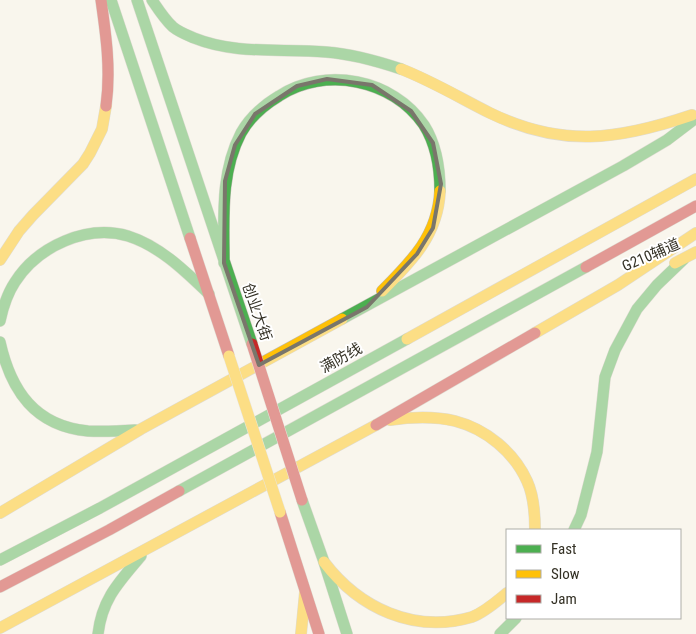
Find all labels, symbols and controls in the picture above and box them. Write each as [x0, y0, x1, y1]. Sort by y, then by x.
street label: G210辅道 [619, 235, 683, 275]
street label: 创业大街 [239, 281, 275, 343]
street label: 满防线 [317, 339, 365, 377]
legend [506, 529, 681, 619]
text: Fast [551, 540, 576, 558]
text: Slow [551, 565, 580, 583]
text: Jam [551, 590, 577, 608]

